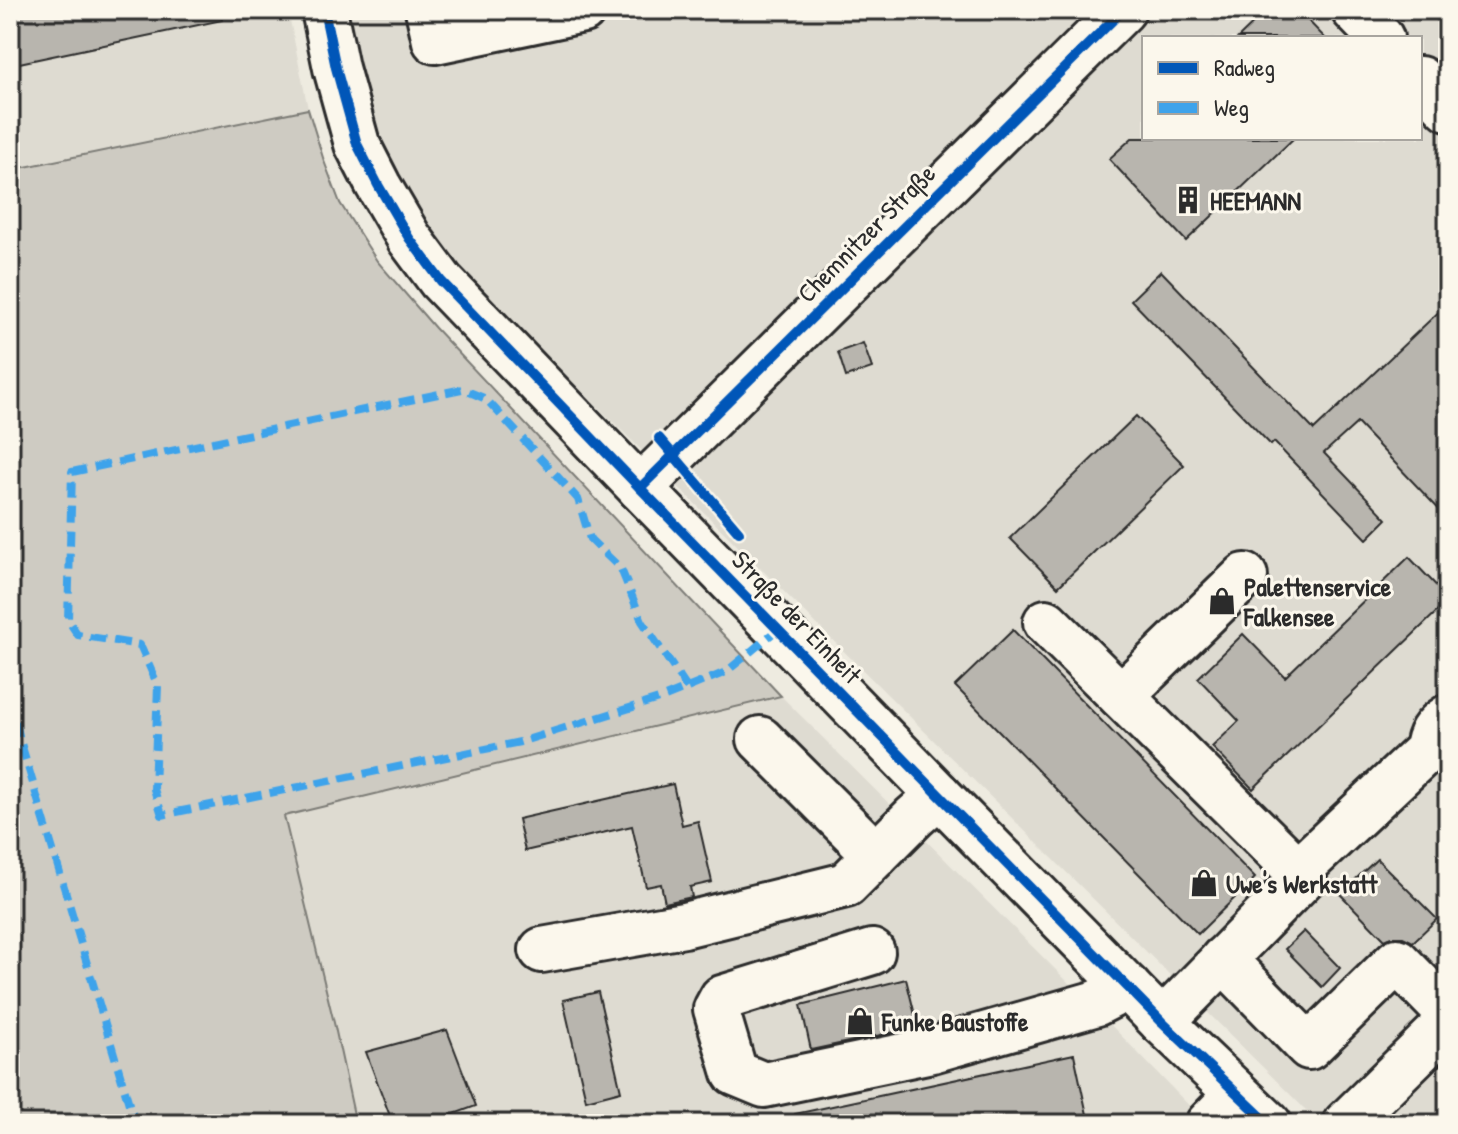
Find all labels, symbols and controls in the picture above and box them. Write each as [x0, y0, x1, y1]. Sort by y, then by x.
legend [1142, 36, 1422, 140]
text: Radweg [1214, 51, 1275, 83]
text: Weg [1214, 91, 1249, 123]
street label: Chemnitzer Straße [789, 156, 943, 310]
place label: HEEMANN [1210, 183, 1301, 218]
building icon: HEEMANN [1173, 185, 1203, 215]
street label: Straße der Einheit [724, 543, 870, 692]
place label: Palettenservice Falkensee [1243, 569, 1392, 634]
shop icon: Palettenservice Falkensee [1207, 586, 1237, 616]
place label: Uwe's Werkstatt [1226, 866, 1378, 901]
shop icon: Uwe's Werkstatt [1189, 868, 1219, 898]
place label: Funke Baustoffe [881, 1004, 1029, 1039]
shop icon: Funke Baustoffe [845, 1006, 875, 1036]

